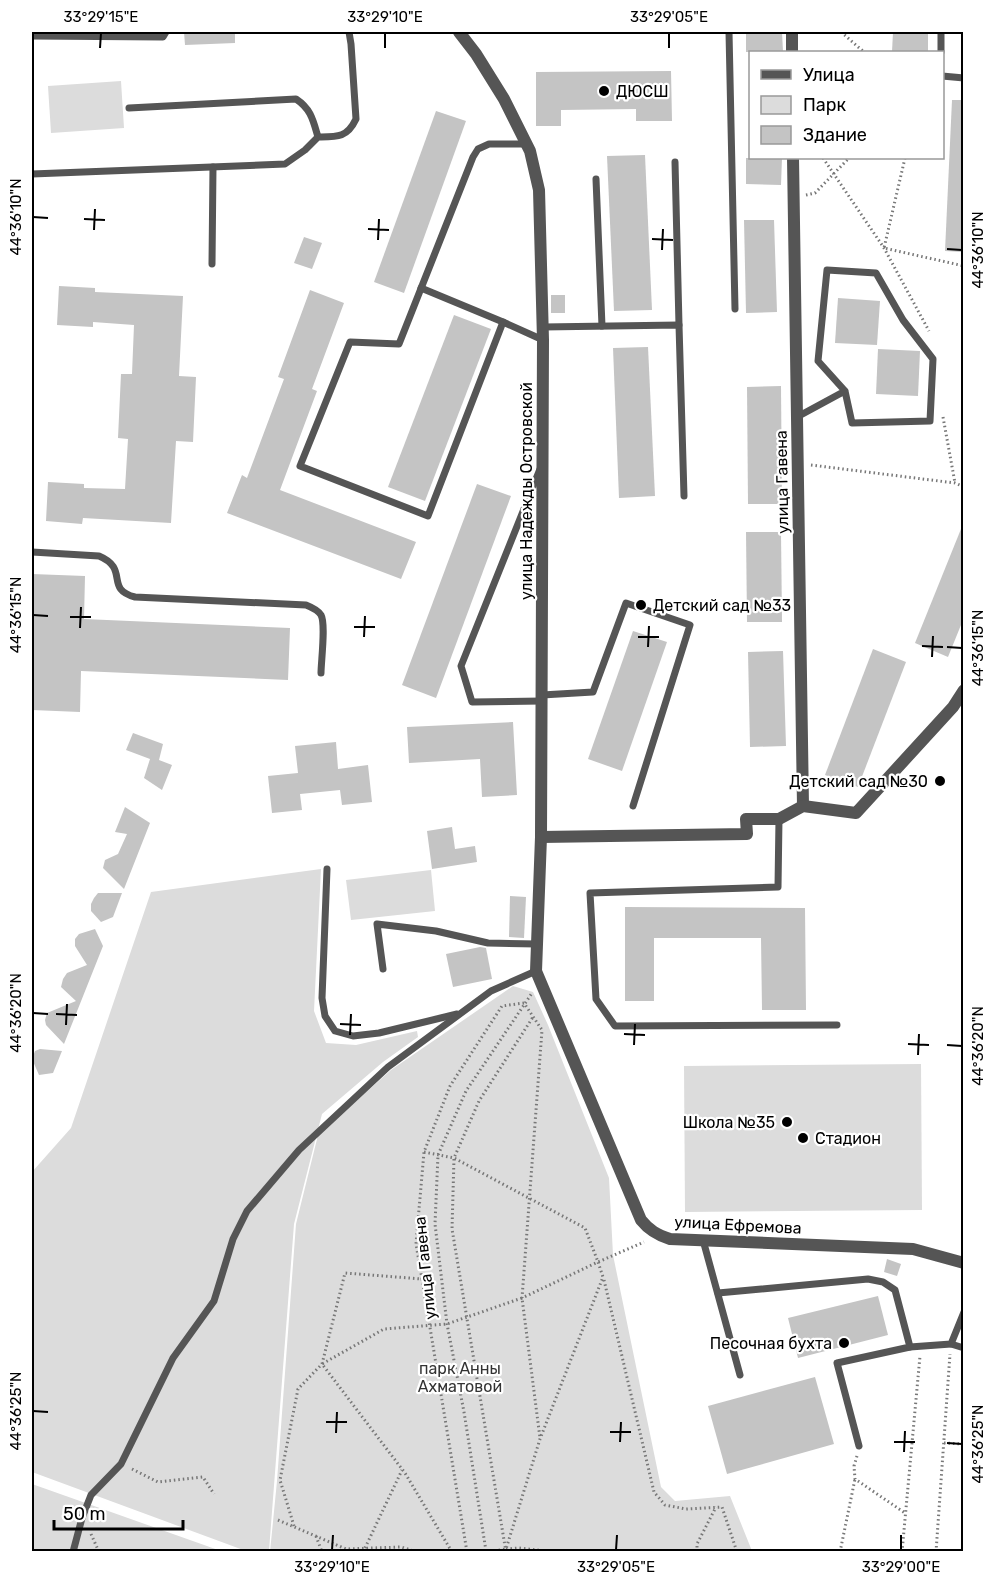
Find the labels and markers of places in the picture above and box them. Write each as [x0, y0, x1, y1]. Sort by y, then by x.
place label: ДЮСШ [616, 82, 669, 101]
marker: ДЮСШ [597, 84, 611, 98]
place label: Детский сад №33 [653, 596, 791, 615]
marker: Детский сад №33 [634, 598, 648, 612]
place label: Детский сад №30 [789, 772, 928, 791]
marker: Детский сад №30 [933, 774, 947, 788]
place label: Школа №35 [683, 1113, 775, 1132]
marker: Школа №35 [780, 1115, 794, 1129]
place label: Стадион [815, 1129, 881, 1148]
marker: Стадион [796, 1131, 810, 1145]
place label: Песочная бухта [710, 1334, 832, 1353]
marker: Песочная бухта [837, 1336, 851, 1350]

